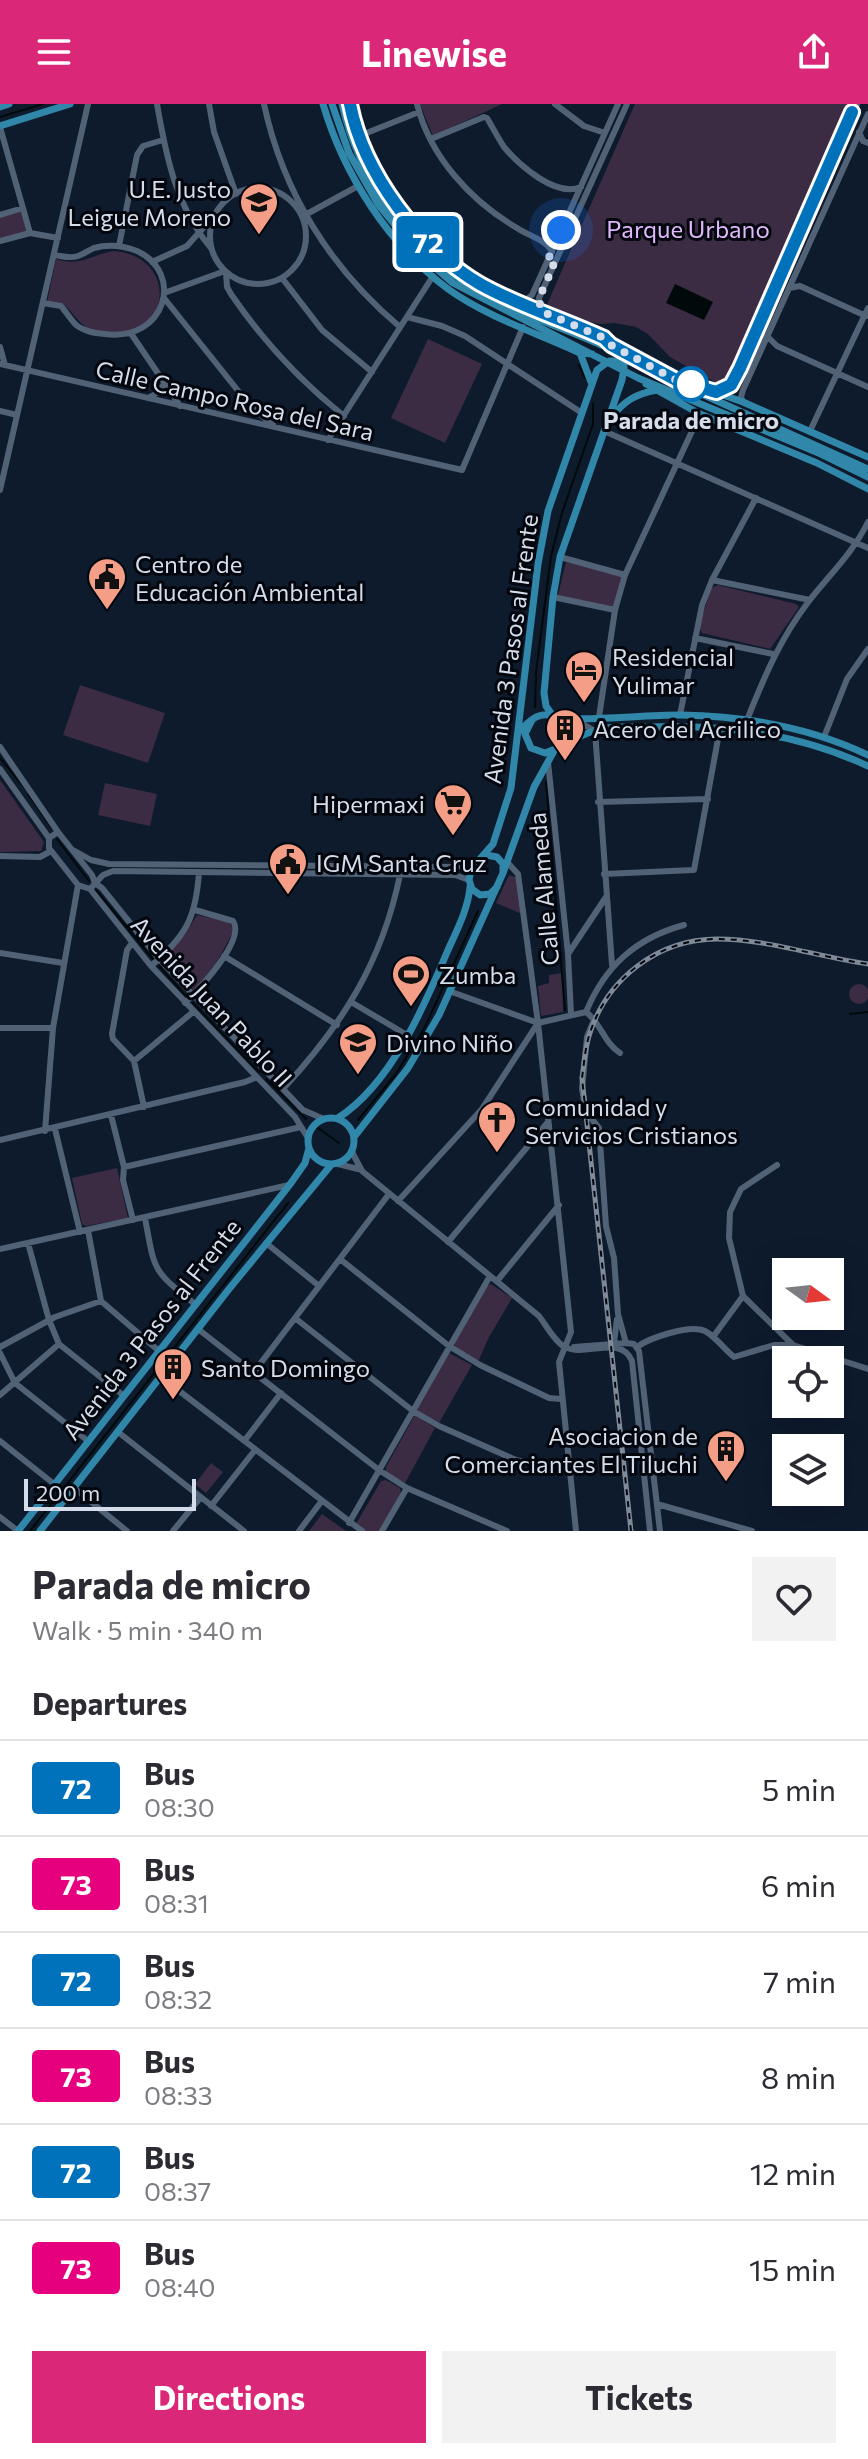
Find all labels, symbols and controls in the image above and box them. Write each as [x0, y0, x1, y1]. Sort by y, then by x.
icon: menu [32, 30, 76, 74]
text: Linewise [361, 30, 507, 74]
icon: share [792, 30, 836, 74]
place label: U.E. Justo Leigue Moreno [68, 174, 231, 231]
school or university icon: U.E. Justo Leigue Moreno [238, 181, 280, 236]
your location [541, 210, 581, 250]
park label: Parque Urbano [606, 214, 770, 243]
line badge: 72 [392, 216, 464, 268]
text: 72 [412, 225, 444, 259]
street label: Calle Campo Rosa del Sara [93, 354, 377, 446]
marker: Parada de micro [674, 367, 708, 401]
place label: Parada de micro [603, 405, 779, 434]
street label: Avenida 3 Pasos al Frente [477, 512, 543, 786]
place label: Centro de Educación Ambiental [135, 549, 364, 606]
public building icon: Centro de Educación Ambiental [86, 556, 128, 611]
place label: Residencial Yulimar [612, 642, 734, 699]
hotel icon: Residencial Yulimar [563, 649, 605, 704]
building icon: Acero del Acrilico [544, 707, 586, 762]
place label: Acero del Acrilico [593, 714, 781, 743]
supermarket icon: Hipermaxi [432, 782, 474, 837]
place label: Hipermaxi [312, 789, 425, 818]
street label: Calle Alameda [522, 811, 564, 967]
public building icon: IGM Santa Cruz [267, 841, 309, 896]
place label: IGM Santa Cruz [316, 848, 487, 877]
street label: Avenida Juan Pablo II [125, 910, 299, 1092]
sports icon: Zumba [390, 953, 432, 1008]
place label: Zumba [439, 960, 516, 989]
school or university icon: Divino Niño [337, 1021, 379, 1076]
place label: Divino Niño [386, 1028, 513, 1057]
place label: Comunidad y Servicios Cristianos [525, 1092, 738, 1149]
church icon: Comunidad y Servicios Cristianos [476, 1099, 518, 1154]
street label: Avenida 3 Pasos al Frente [56, 1213, 246, 1445]
north arrow [772, 1258, 844, 1330]
map controls [772, 1258, 844, 1506]
building icon: Santo Domingo [152, 1346, 194, 1401]
button: locate [772, 1346, 844, 1418]
place label: Santo Domingo [201, 1353, 370, 1382]
place label: Asociacion de Comerciantes El Tiluchi [444, 1421, 698, 1478]
building icon: Asociacion de Comerciantes El Tiluchi [705, 1428, 747, 1483]
button: layers [772, 1434, 844, 1506]
scale bar [24, 1475, 196, 1511]
text: 200 m [36, 1479, 100, 1506]
button: heart [752, 1557, 836, 1641]
text: Parada de micro [32, 1560, 311, 1607]
text: Walk · 5 min · 340 m [32, 1614, 263, 1645]
text: Departures [32, 1684, 187, 1721]
text: Bus [144, 1754, 195, 1791]
text: 5 min [762, 1770, 836, 1807]
text: 72 [60, 1771, 92, 1805]
text: 08:30 [144, 1791, 215, 1822]
text: Bus [144, 1850, 195, 1887]
text: 6 min [761, 1866, 836, 1903]
text: 73 [60, 1867, 92, 1901]
text: 08:31 [144, 1887, 209, 1918]
text: Bus [144, 1946, 195, 1983]
text: 7 min [763, 1962, 836, 1999]
text: 72 [60, 1963, 92, 1997]
text: 08:32 [144, 1983, 212, 2014]
text: Bus [144, 2042, 195, 2079]
text: 8 min [761, 2058, 836, 2095]
text: 73 [60, 2059, 92, 2093]
text: 08:33 [144, 2079, 212, 2110]
text: Bus [144, 2138, 195, 2175]
text: 12 min [750, 2154, 836, 2191]
text: 72 [60, 2155, 92, 2189]
text: 08:37 [144, 2175, 211, 2206]
text: Bus [144, 2234, 195, 2271]
text: 15 min [749, 2250, 836, 2287]
text: 73 [60, 2251, 92, 2285]
text: 08:40 [144, 2271, 215, 2302]
button: Directions [32, 2351, 426, 2443]
button: Tickets [442, 2351, 836, 2443]

